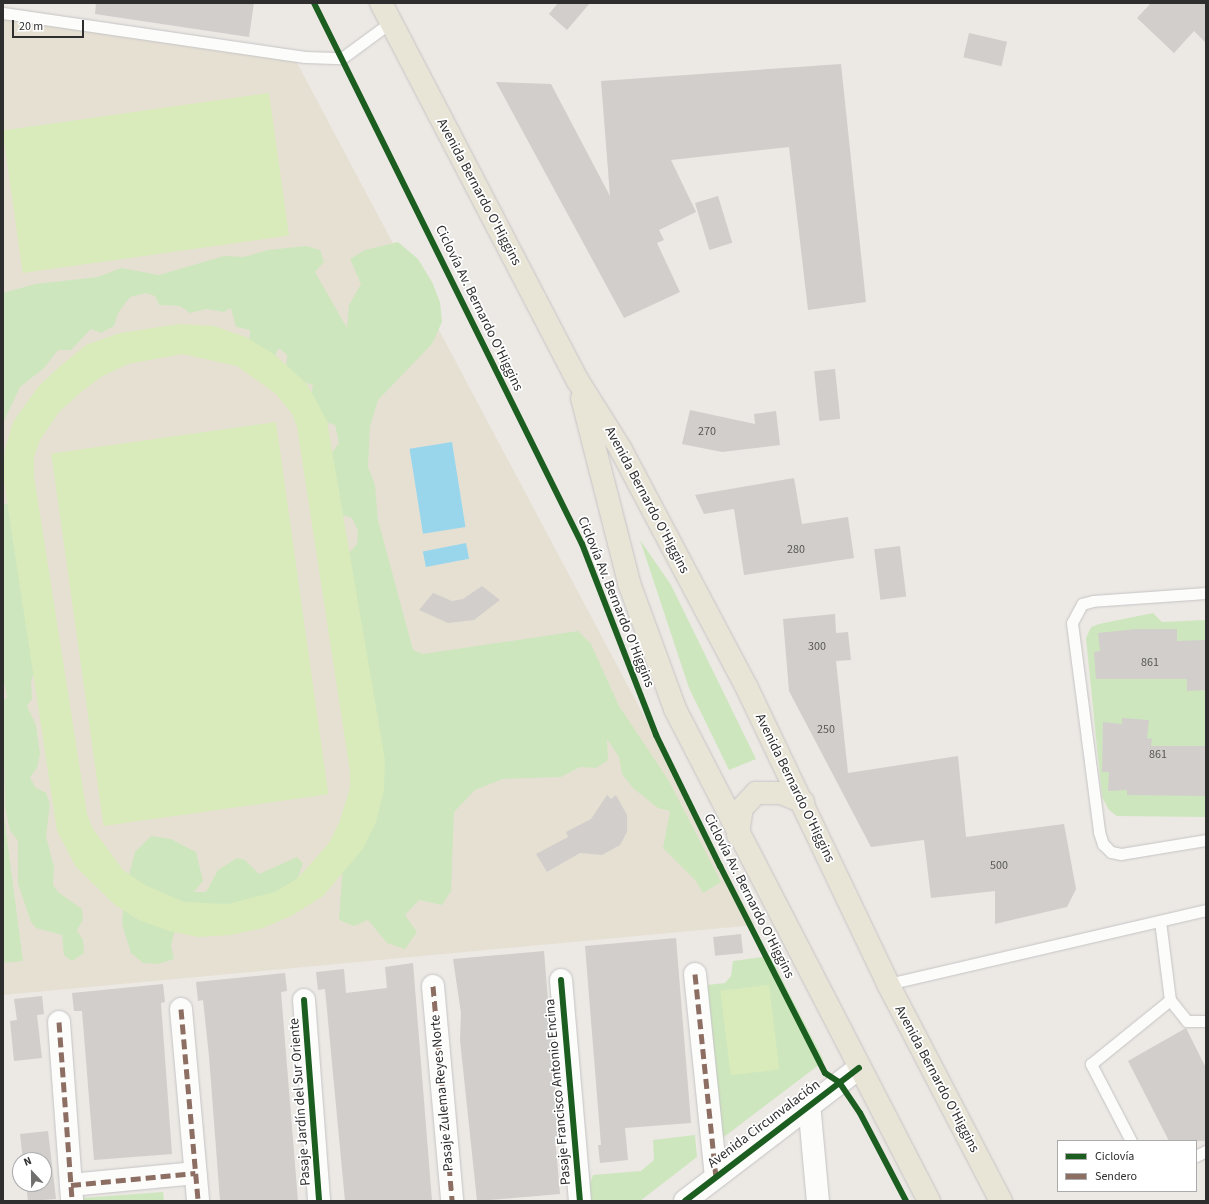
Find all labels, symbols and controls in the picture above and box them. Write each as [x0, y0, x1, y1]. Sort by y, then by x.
scale bar [14, 12, 86, 38]
text: 20 m [19, 18, 43, 35]
street label: Avenida Bernardo O'Higgins [433, 116, 525, 268]
street label: Ciclovía Av. Bernardo O'Higgins [431, 222, 527, 394]
street label: Avenida Bernardo O'Higgins [601, 424, 693, 576]
house number: 270 [698, 425, 716, 439]
street label: Ciclovía Av. Bernardo O'Higgins [574, 514, 658, 690]
house number: 280 [787, 543, 805, 557]
house number: 300 [808, 640, 826, 654]
house number: 861 [1141, 656, 1159, 670]
street label: Avenida Bernardo O'Higgins [752, 711, 838, 865]
house number: 250 [817, 723, 835, 737]
house number: 861 [1149, 748, 1167, 762]
street label: Ciclovía Av. Bernardo O'Higgins [700, 811, 798, 981]
house number: 500 [990, 859, 1008, 873]
street label: Pasaje Francisco Antonio Encina [541, 998, 575, 1186]
street label: Avenida Bernardo O'Higgins [891, 1003, 983, 1155]
street label: Pasaje Zulema Reyes Norte [427, 1014, 457, 1172]
street label: Pasaje Jardín del Sur Oriente [286, 1018, 314, 1186]
street label: Avenida Circunvalación [704, 1076, 824, 1172]
legend [1057, 1140, 1197, 1192]
text: Ciclovía [1095, 1148, 1134, 1165]
north arrow [12, 1152, 52, 1192]
text: N [21, 1153, 34, 1170]
text: Sendero [1095, 1168, 1137, 1185]

